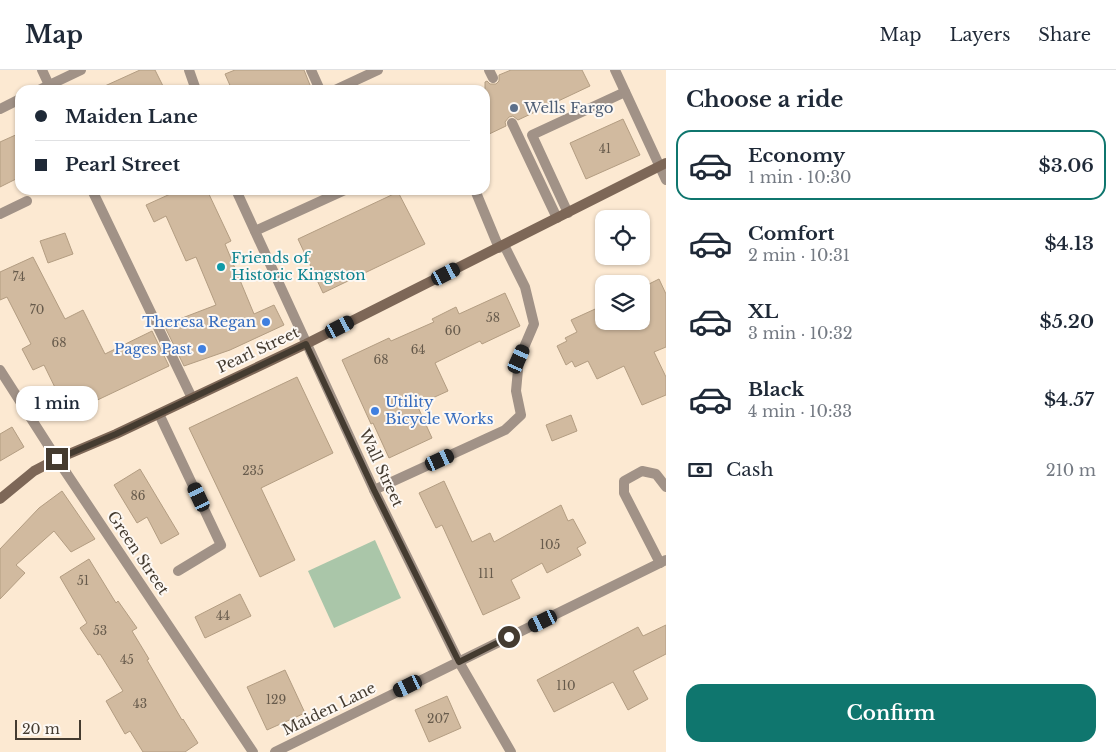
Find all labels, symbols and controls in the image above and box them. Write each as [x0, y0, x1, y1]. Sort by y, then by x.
text: Map [25, 20, 83, 49]
text: Map [880, 24, 921, 46]
text: Layers [949, 24, 1010, 46]
text: Share [1038, 24, 1091, 46]
text: Choose a ride [686, 86, 843, 113]
place label: Wells Fargo [523, 98, 614, 117]
marker: Wells Fargo [508, 102, 520, 114]
text: Maiden Lane [65, 105, 198, 128]
house number: 41 [599, 141, 611, 156]
icon: car [688, 143, 733, 188]
text: Economy [748, 144, 845, 167]
text: Pearl Street [65, 153, 180, 176]
text: $3.06 [1039, 154, 1094, 177]
text: 1 min · 10:30 [748, 167, 852, 187]
map controls [595, 210, 650, 330]
button: locate [595, 210, 650, 265]
icon: car [688, 221, 733, 266]
text: Comfort [748, 222, 835, 245]
text: $4.13 [1044, 232, 1094, 255]
text: 2 min · 10:31 [748, 245, 850, 265]
place label: Friends of Historic Kingston [231, 248, 366, 284]
marker: Friends of Historic Kingston [215, 261, 227, 273]
car [429, 261, 462, 287]
house number: 74 [13, 269, 25, 284]
button: layers [595, 275, 650, 330]
icon: car [688, 299, 733, 344]
text: XL [748, 300, 778, 323]
house number: 70 [30, 302, 44, 317]
house number: 58 [486, 310, 500, 325]
text: $5.20 [1040, 310, 1094, 333]
place label: Theresa Regan [142, 312, 256, 331]
car [323, 314, 356, 340]
marker: Theresa Regan [260, 316, 272, 328]
street label: Pearl Street [214, 322, 302, 377]
house number: 60 [445, 323, 461, 338]
text: 3 min · 10:32 [748, 323, 853, 343]
house number: 68 [52, 335, 67, 350]
place label: Pages Past [114, 339, 192, 358]
house number: 64 [411, 342, 425, 357]
car [506, 342, 531, 376]
marker: Pages Past [196, 343, 208, 355]
house number: 68 [374, 352, 389, 367]
icon: car [688, 377, 733, 422]
text: Black [748, 378, 804, 401]
callout: 1 min [16, 386, 98, 422]
text: $4.57 [1044, 388, 1094, 411]
place label: Utility Bicycle Works [385, 392, 494, 428]
text: 1 min [34, 393, 80, 413]
text: 4 min · 10:33 [748, 401, 852, 421]
marker: Utility Bicycle Works [369, 405, 381, 417]
street label: Wall Street [355, 425, 408, 510]
car [423, 447, 456, 473]
route end [46, 448, 68, 470]
icon: cash [686, 456, 714, 484]
text: Cash [726, 458, 773, 481]
text: 210 m [1046, 460, 1096, 480]
house number: 235 [242, 463, 264, 478]
car [185, 480, 212, 514]
house number: 86 [131, 488, 146, 503]
street label: Green Street [103, 507, 174, 599]
house number: 105 [540, 537, 561, 552]
house number: 111 [478, 566, 494, 581]
house number: 51 [77, 573, 89, 588]
house number: 44 [216, 608, 230, 623]
car [526, 608, 559, 634]
house number: 53 [93, 623, 107, 638]
route start [498, 626, 520, 648]
house number: 45 [120, 652, 134, 667]
car [391, 673, 424, 699]
street label: Maiden Lane [279, 678, 378, 739]
house number: 110 [556, 678, 576, 693]
button: Confirm [686, 684, 1096, 742]
house number: 129 [266, 692, 286, 707]
house number: 43 [133, 696, 147, 711]
house number: 207 [427, 711, 450, 726]
scale bar [15, 717, 81, 740]
text: 20 m [22, 720, 60, 738]

